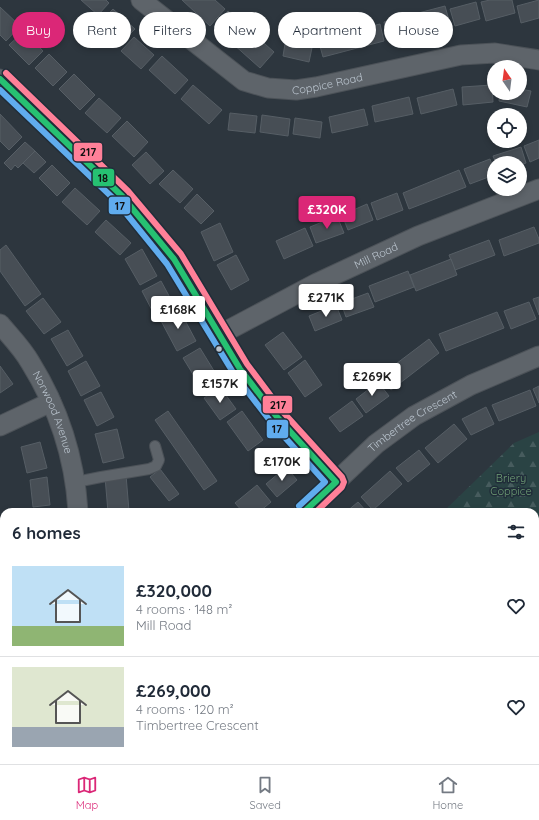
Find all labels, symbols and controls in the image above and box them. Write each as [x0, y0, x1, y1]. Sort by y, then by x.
chip: Buy [12, 12, 65, 48]
chip: Rent [73, 12, 131, 48]
chip: Filters [139, 12, 206, 48]
chip: New [214, 12, 270, 48]
chip: Apartment [278, 12, 376, 48]
chip: House [384, 12, 453, 48]
north arrow [487, 60, 527, 100]
map controls [487, 60, 527, 196]
street label: Coppice Road [291, 70, 364, 97]
button: locate [487, 108, 527, 148]
line badge: 217 [73, 142, 103, 162]
text: 217 [80, 145, 96, 159]
button: layers [487, 156, 527, 196]
line badge: 18 [92, 168, 115, 187]
text: 18 [98, 171, 108, 185]
line badge: 17 [108, 196, 131, 215]
pin: £320K [299, 196, 355, 230]
text: 17 [115, 199, 125, 213]
text: £320K [308, 201, 347, 217]
street label: Mill Road [352, 239, 400, 272]
pin: £271K [298, 284, 354, 318]
text: £271K [308, 289, 344, 305]
pin: £168K [150, 296, 206, 330]
text: £168K [160, 301, 196, 317]
unlabelled marker [214, 344, 224, 354]
pin: £269K [344, 363, 400, 397]
street label: Norwood Avenue [30, 368, 76, 455]
text: £269K [353, 368, 391, 384]
pin: £157K [192, 370, 248, 404]
text: £157K [202, 375, 238, 391]
street label: Timbertree Crescent [365, 387, 460, 455]
line badge: 217 [262, 395, 293, 414]
text: 217 [270, 398, 286, 412]
line badge: 17 [266, 419, 289, 439]
text: 17 [272, 422, 282, 436]
pin: £170K [254, 448, 310, 482]
text: £170K [264, 453, 300, 469]
park label: Briery Coppice [490, 471, 532, 498]
icon: filters [505, 521, 527, 543]
text: 6 homes [12, 522, 81, 543]
text: £320,000 [136, 580, 212, 601]
icon: home [44, 582, 92, 630]
icon: heart [505, 595, 527, 617]
text: 4 rooms · 148 m² [136, 601, 232, 617]
text: Mill Road [136, 617, 191, 633]
text: £269,000 [136, 680, 211, 701]
icon: home [44, 683, 92, 731]
icon: heart [505, 696, 527, 718]
text: 4 rooms · 120 m² [136, 701, 234, 717]
text: Timbertree Crescent [136, 717, 259, 733]
tab: Map [76, 774, 98, 812]
tab: Saved [250, 774, 281, 812]
tab: Home [432, 774, 463, 812]

